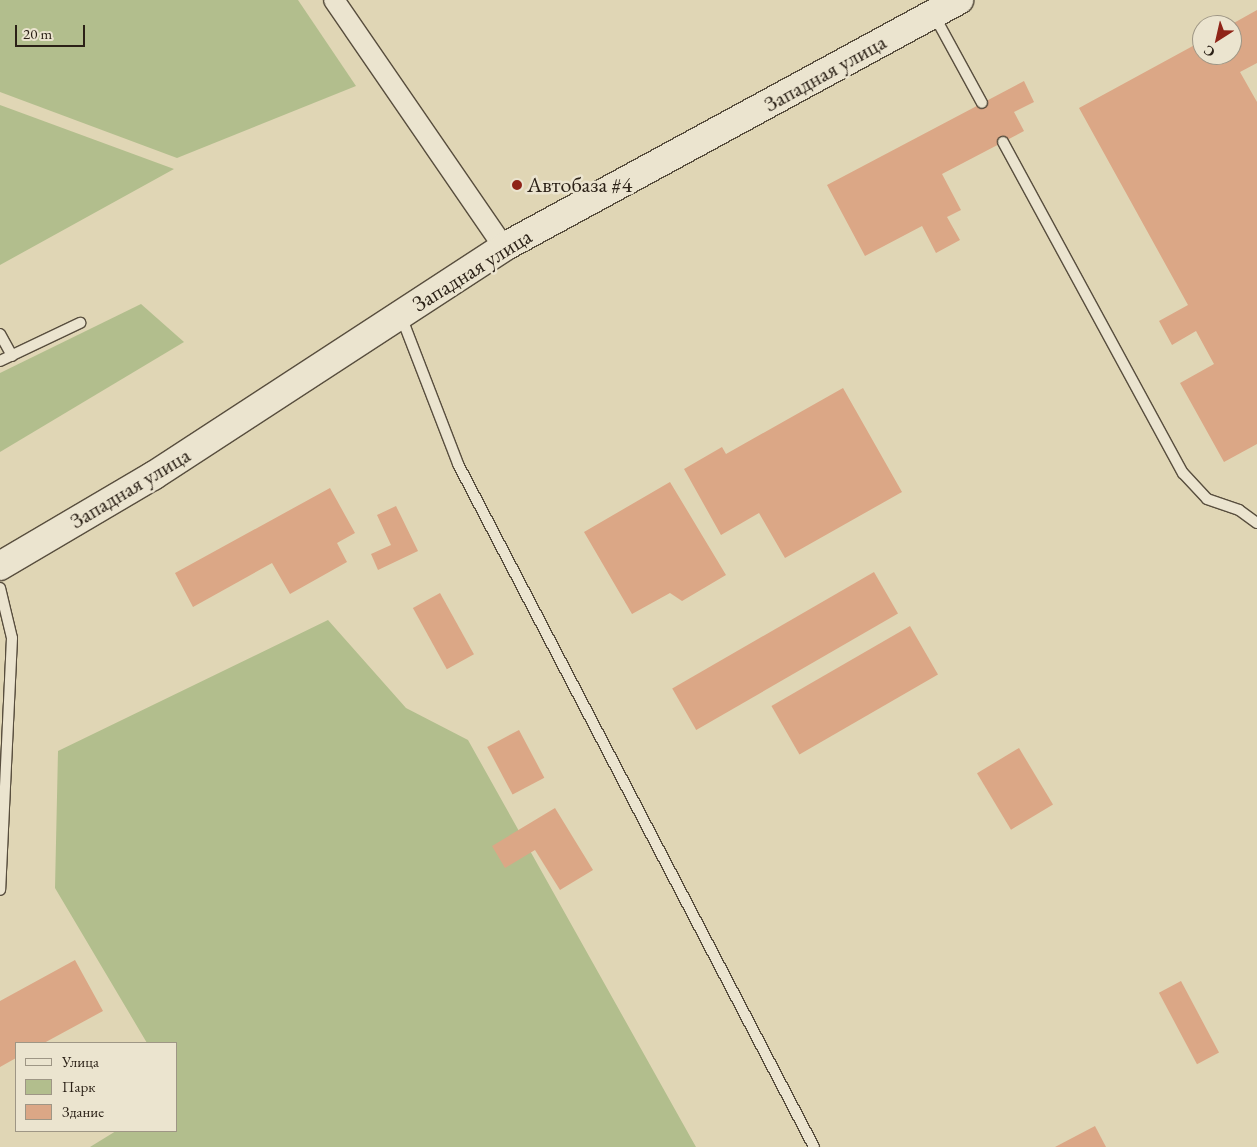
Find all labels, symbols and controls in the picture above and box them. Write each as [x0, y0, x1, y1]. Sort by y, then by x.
scale bar [18, 15, 88, 47]
north arrow [1192, 15, 1242, 65]
text: 20 m [23, 24, 52, 43]
street label: Западная улица [759, 29, 891, 117]
text: С [1200, 41, 1218, 62]
place label: Автобаза #4 [527, 172, 632, 198]
marker: Автобаза #4 [511, 179, 523, 191]
street label: Западная улица [407, 223, 537, 317]
street label: Западная улица [65, 442, 195, 534]
legend [15, 1042, 178, 1132]
text: Улица [62, 1052, 99, 1071]
text: Парк [62, 1077, 95, 1096]
text: Здание [62, 1102, 104, 1121]

